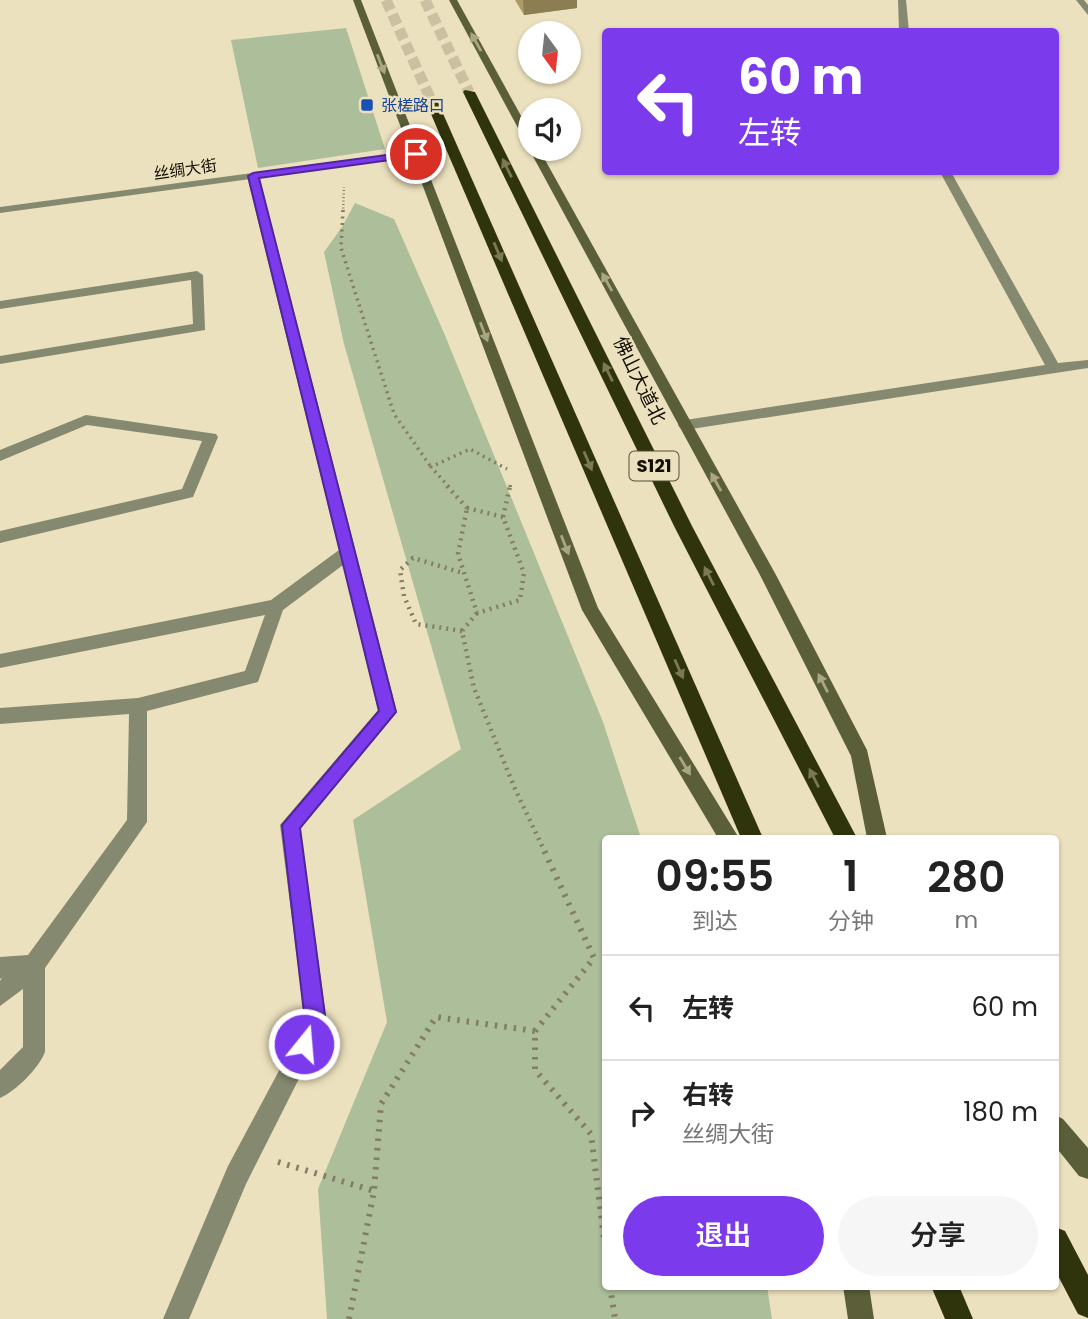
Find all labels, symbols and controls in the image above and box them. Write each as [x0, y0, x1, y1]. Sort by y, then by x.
north arrow [518, 21, 581, 84]
map controls [518, 21, 581, 161]
one-way arrow [470, 33, 482, 52]
text: 60 m [738, 43, 863, 111]
one-way arrow [376, 53, 387, 74]
icon: left [623, 56, 714, 147]
place label: 张槎路口 [381, 94, 445, 117]
marker: 张槎路口 [359, 97, 375, 113]
button: sound [518, 98, 581, 161]
text: 左转 [738, 110, 802, 155]
pin [386, 124, 446, 184]
icon: arrive [397, 135, 435, 173]
street label: 丝绸大街 [152, 154, 218, 185]
one-way arrow [501, 158, 513, 178]
one-way arrow [492, 242, 504, 262]
one-way arrow [601, 272, 613, 292]
one-way arrow [478, 322, 489, 343]
street label: 佛山大道北 [607, 332, 673, 429]
one-way arrow [602, 362, 613, 382]
one-way arrow [582, 451, 594, 471]
road number: S121 [630, 452, 678, 480]
one-way arrow [710, 472, 722, 491]
one-way arrow [559, 535, 570, 556]
one-way arrow [704, 566, 715, 586]
one-way arrow [674, 659, 685, 680]
one-way arrow [817, 673, 828, 693]
one-way arrow [678, 756, 691, 775]
one-way arrow [809, 768, 820, 788]
text: 09:55 [656, 847, 774, 906]
text: 1 [843, 847, 858, 906]
text: 280 [927, 848, 1005, 907]
text: m [954, 904, 978, 936]
text: 到达 [692, 905, 738, 937]
text: 分钟 [828, 905, 874, 937]
icon: left [623, 989, 661, 1027]
text: 60 m [971, 989, 1038, 1025]
text: 左转 [682, 990, 734, 1026]
position arrow [267, 1007, 341, 1081]
text: 右转 [682, 1077, 734, 1113]
icon: right [623, 1094, 661, 1132]
text: 180 m [963, 1094, 1038, 1130]
text: 丝绸大街 [682, 1118, 774, 1150]
button: 退出 [623, 1196, 824, 1276]
button: 分享 [838, 1196, 1038, 1276]

